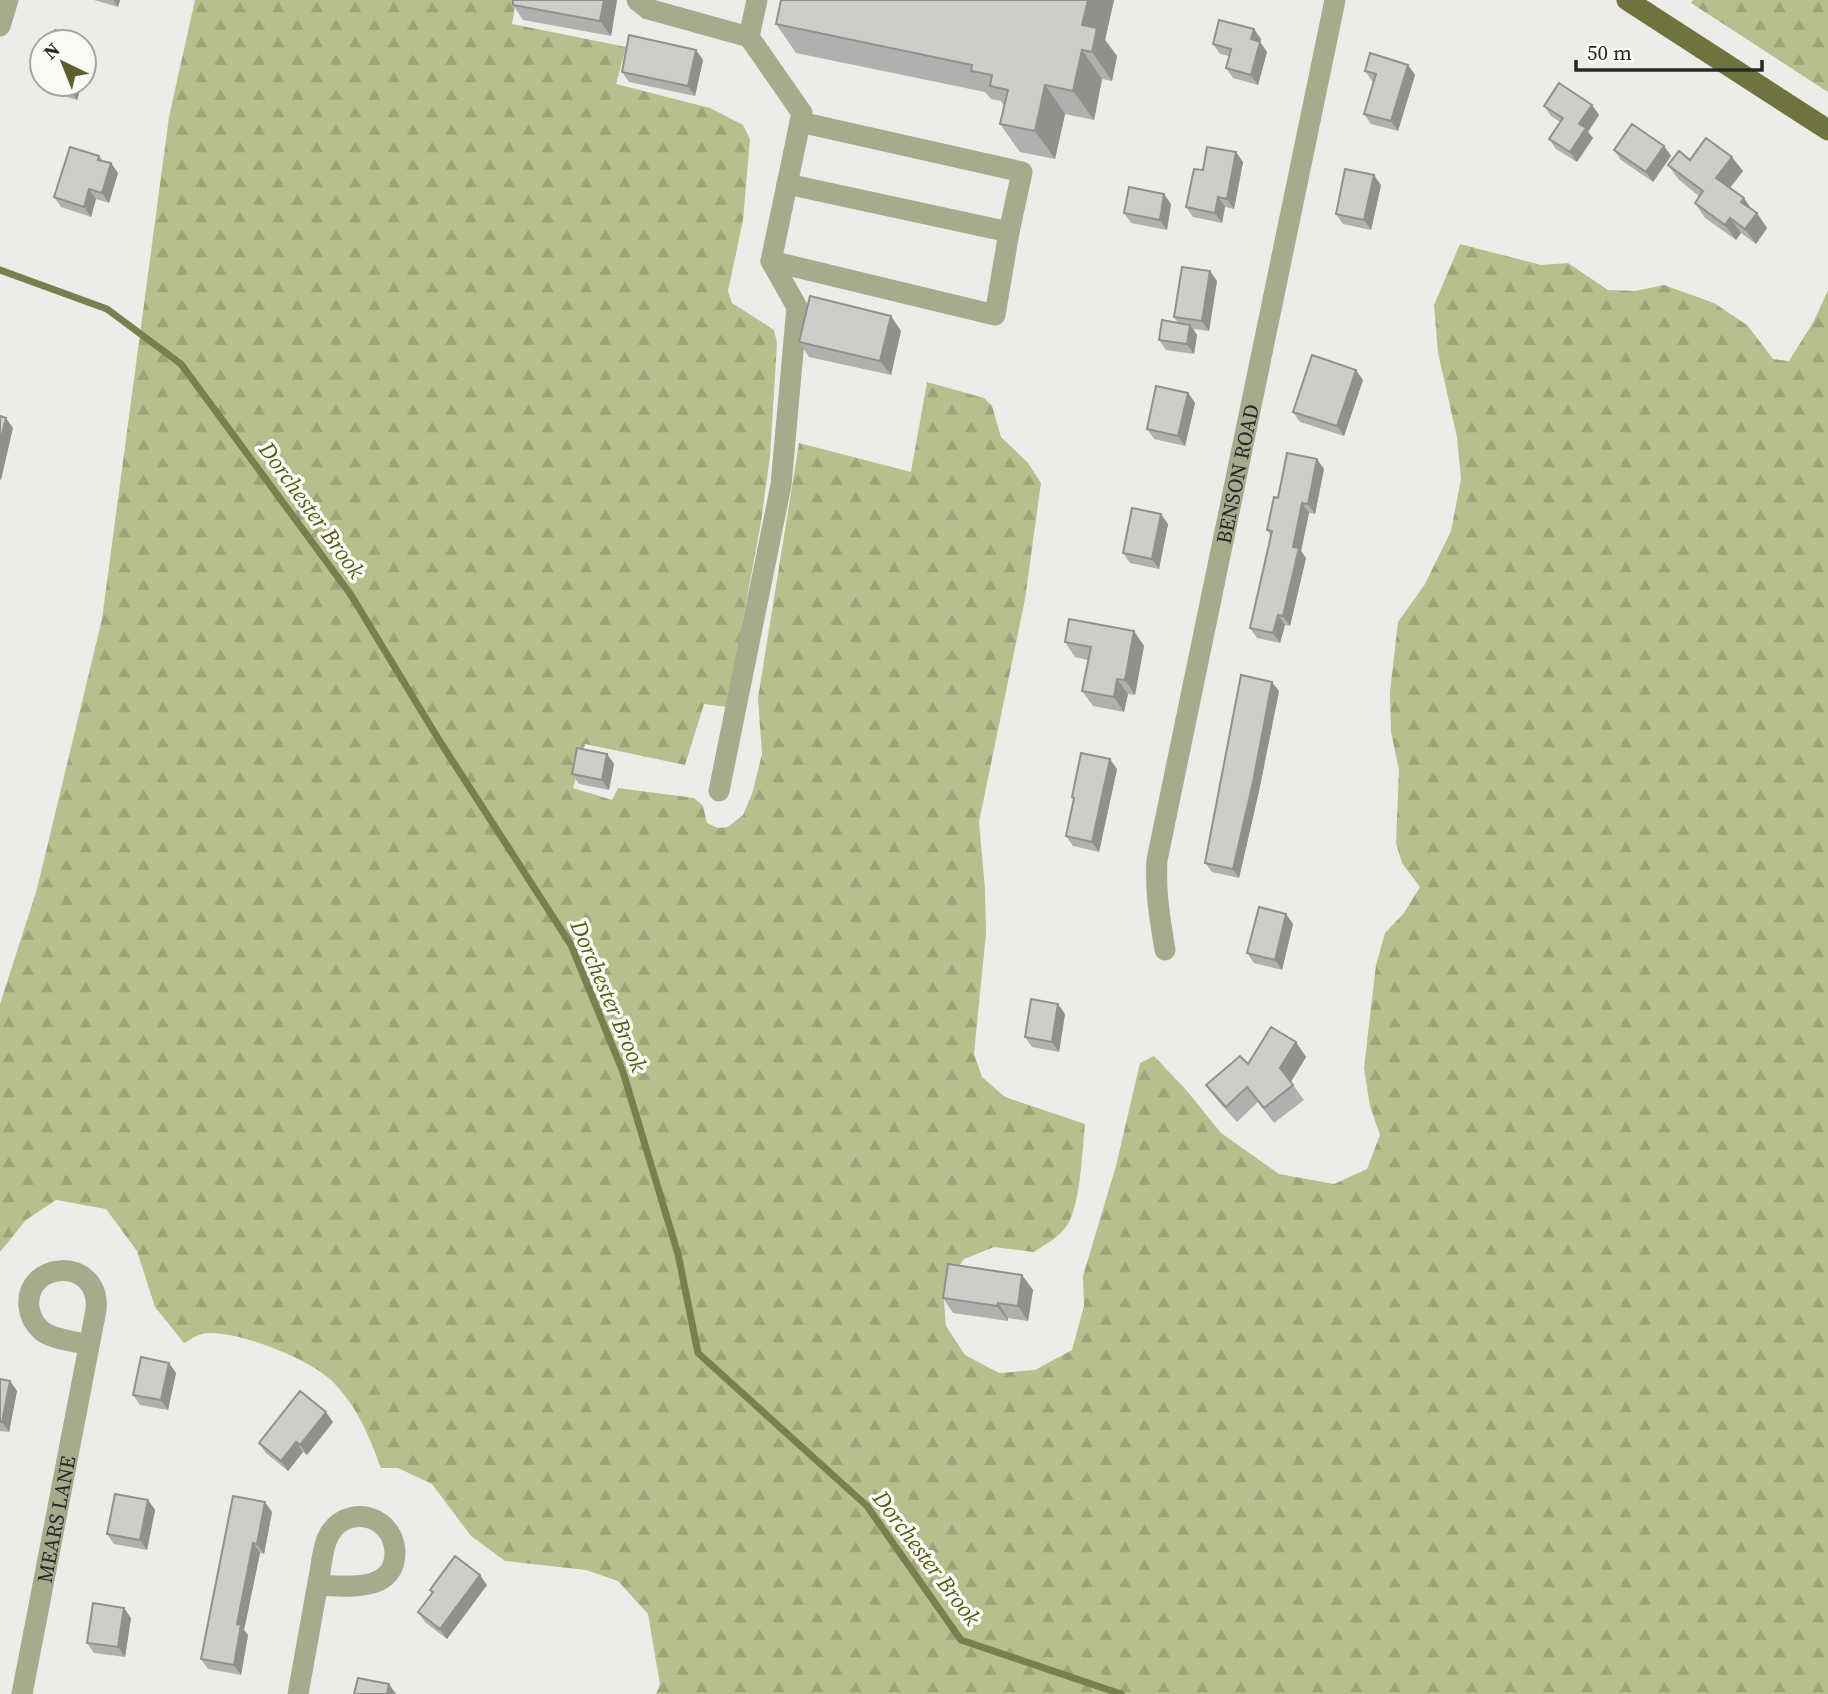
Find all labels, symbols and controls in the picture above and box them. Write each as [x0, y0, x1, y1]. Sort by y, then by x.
north arrow [28, 28, 98, 98]
scale bar [1576, 28, 1762, 72]
text: N [37, 36, 65, 65]
text: 50 m [1587, 38, 1632, 67]
street label: BENSON ROAD [1208, 401, 1266, 546]
water label: Dorchester Brook [251, 434, 373, 585]
water label: Dorchester Brook [562, 914, 655, 1077]
street label: MEARS LANE [29, 1453, 82, 1585]
water label: Dorchester Brook [865, 1483, 989, 1632]

